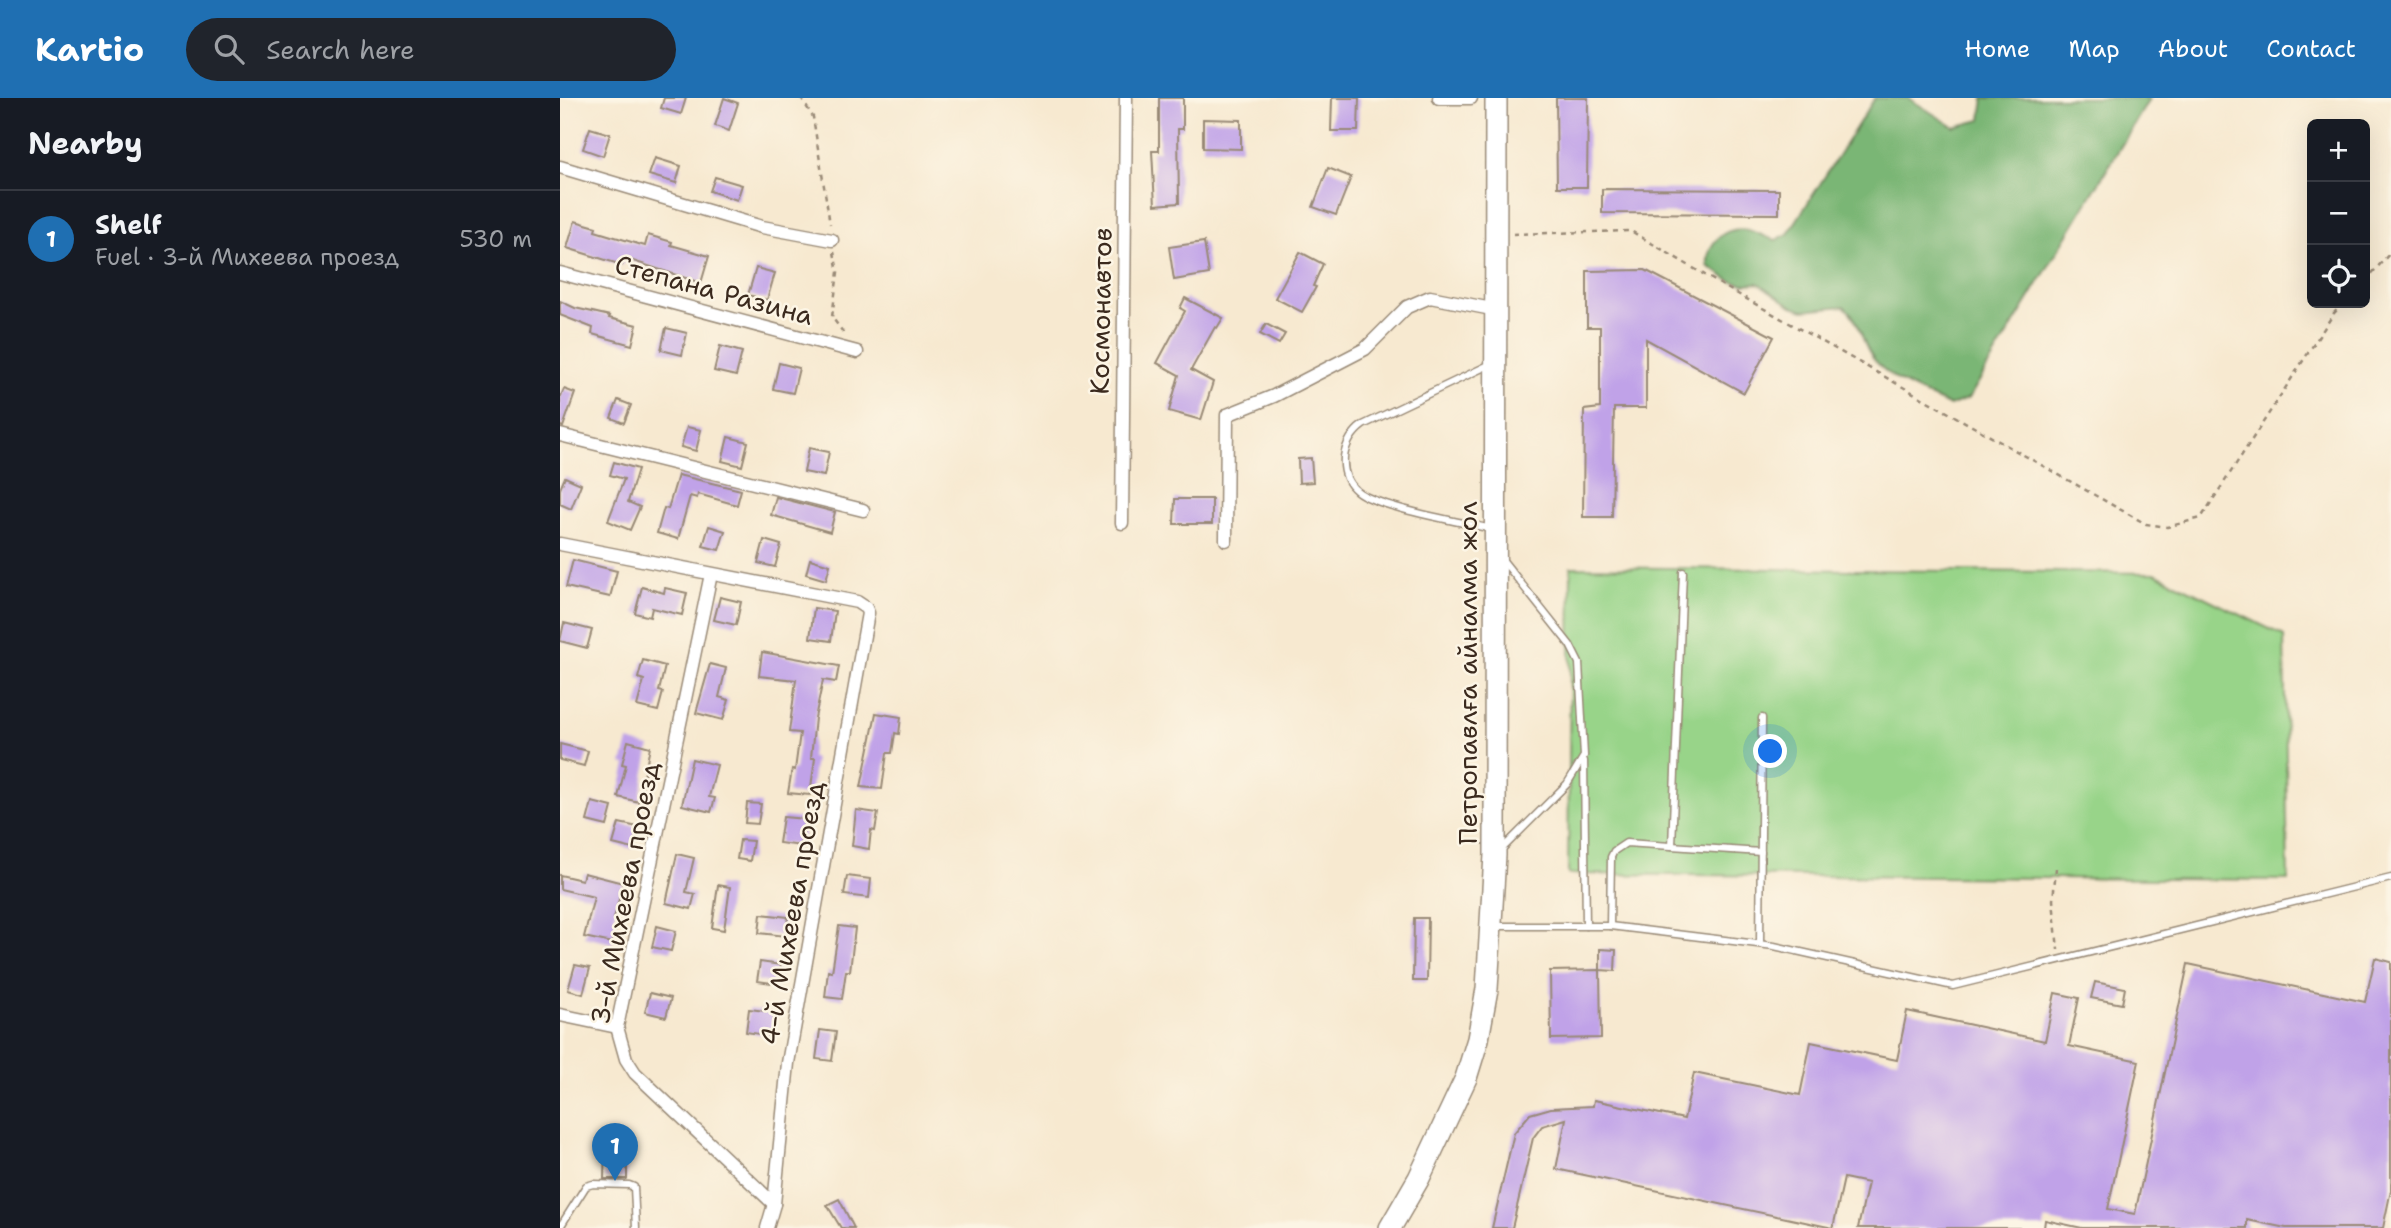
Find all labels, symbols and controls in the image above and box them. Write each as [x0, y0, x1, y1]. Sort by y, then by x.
search box [186, 18, 676, 81]
text: Kartio [35, 27, 144, 72]
icon: search [210, 30, 248, 68]
text: Search here [266, 32, 415, 67]
text: Home [1964, 33, 2030, 65]
text: Map [2068, 33, 2120, 65]
text: About [2158, 33, 2228, 65]
text: Contact [2266, 33, 2356, 65]
map controls [2307, 119, 2370, 308]
button: + [2307, 119, 2370, 182]
text: Nearby [28, 123, 143, 164]
button: − [2307, 182, 2370, 245]
text: Shelf [95, 207, 162, 242]
text: 1 [46, 224, 56, 254]
text: 530 m [460, 224, 532, 254]
street label: Космонавтов [1082, 227, 1119, 395]
text: Fuel · 3-й Михеева проезд [95, 242, 399, 272]
button: locate [2307, 245, 2370, 308]
street label: Степана Разина [611, 246, 817, 333]
street label: Петропавлға айналма жол [1450, 501, 1485, 845]
your location [1753, 734, 1787, 768]
street label: 3-й Михеева проезд [582, 758, 667, 1027]
street label: 4-й Михеева проезд [751, 778, 832, 1048]
pin: 1 [592, 1123, 638, 1181]

